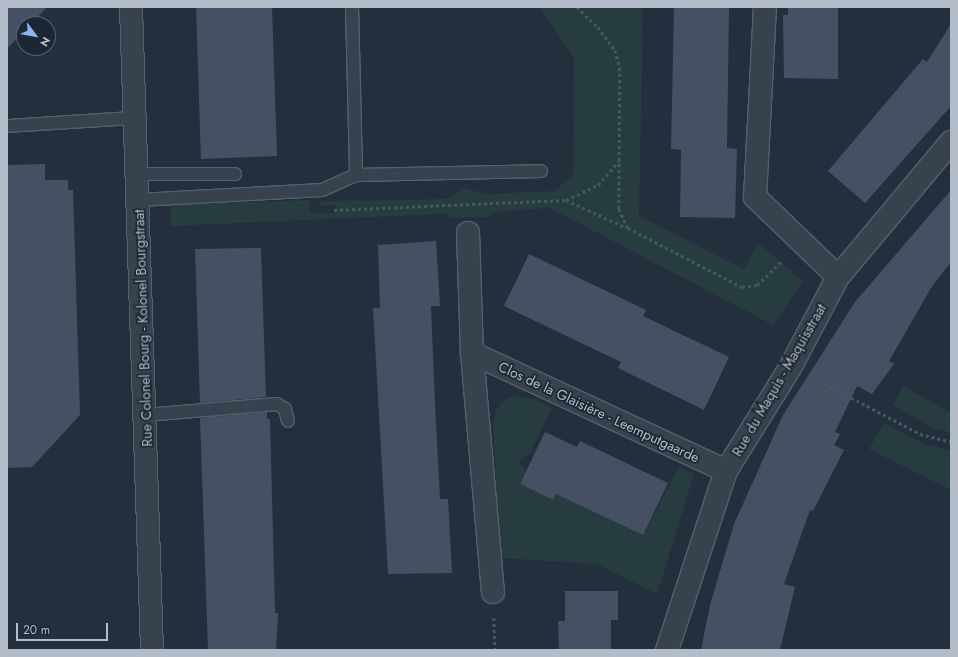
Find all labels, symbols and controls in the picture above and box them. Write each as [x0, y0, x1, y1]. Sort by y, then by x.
north arrow [16, 16, 56, 56]
text: N [36, 34, 54, 50]
street label: Rue Colonel Bourg - Kolonel Bourgstraat [130, 209, 156, 447]
street label: Rue du Maquis - Maquisstraat [728, 301, 830, 459]
street label: Clos de la Glaisière - Leemputgaarde [496, 358, 702, 466]
scale bar [18, 615, 110, 641]
text: 20 m [23, 621, 50, 639]

